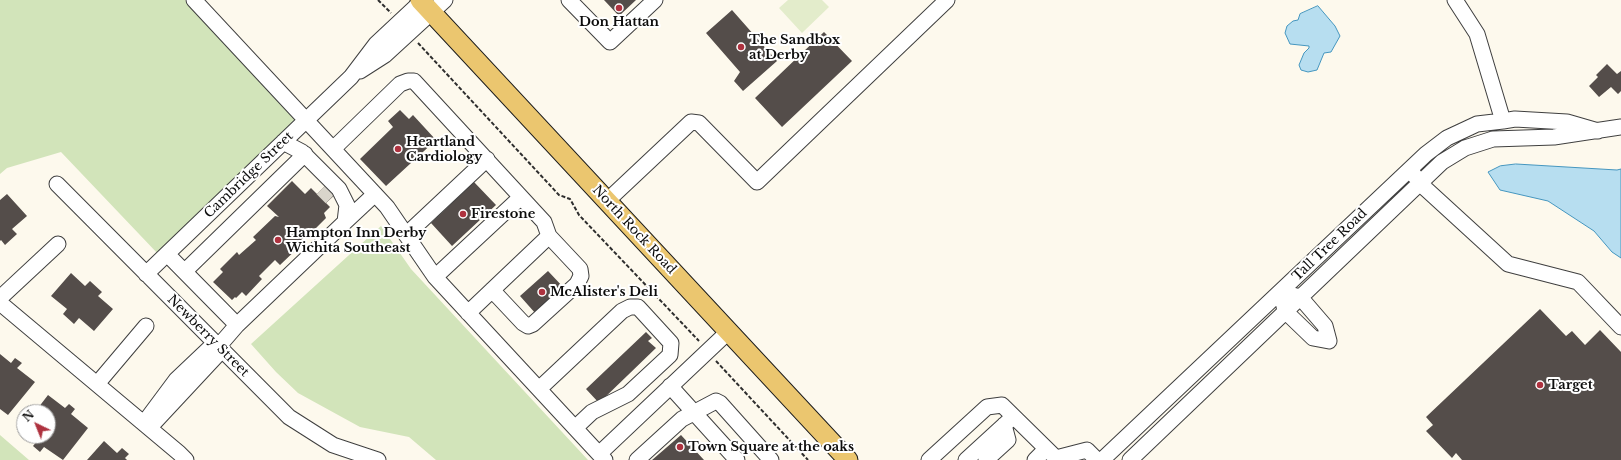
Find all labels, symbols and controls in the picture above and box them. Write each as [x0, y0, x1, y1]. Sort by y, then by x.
marker: Don Hattan [614, 3, 624, 13]
place label: Don Hattan [579, 14, 659, 30]
place label: The Sandbox at Derby [749, 32, 840, 63]
marker: The Sandbox at Derby [736, 42, 746, 52]
street label: Cambridge Street [201, 129, 297, 221]
place label: Heartland Cardiology [406, 134, 482, 165]
marker: Heartland Cardiology [393, 144, 403, 154]
street label: North Rock Road [589, 182, 679, 278]
place label: Firestone [471, 206, 535, 222]
street label: Tall Tree Road [1290, 206, 1370, 284]
marker: Firestone [458, 209, 468, 219]
place label: Hampton Inn Derby Wichita Southeast [286, 225, 426, 256]
marker: Hampton Inn Derby Wichita Southeast [273, 235, 283, 245]
place label: McAlister's Deli [550, 284, 658, 300]
marker: McAlister's Deli [537, 287, 547, 297]
street label: Newberry Street [164, 292, 252, 380]
place label: Target [1548, 377, 1593, 393]
marker: Target [1535, 380, 1545, 390]
north arrow [16, 404, 56, 444]
text: N [20, 407, 37, 425]
place label: Town Square at the oaks [688, 439, 854, 455]
marker: Town Square at the oaks [675, 442, 685, 452]

